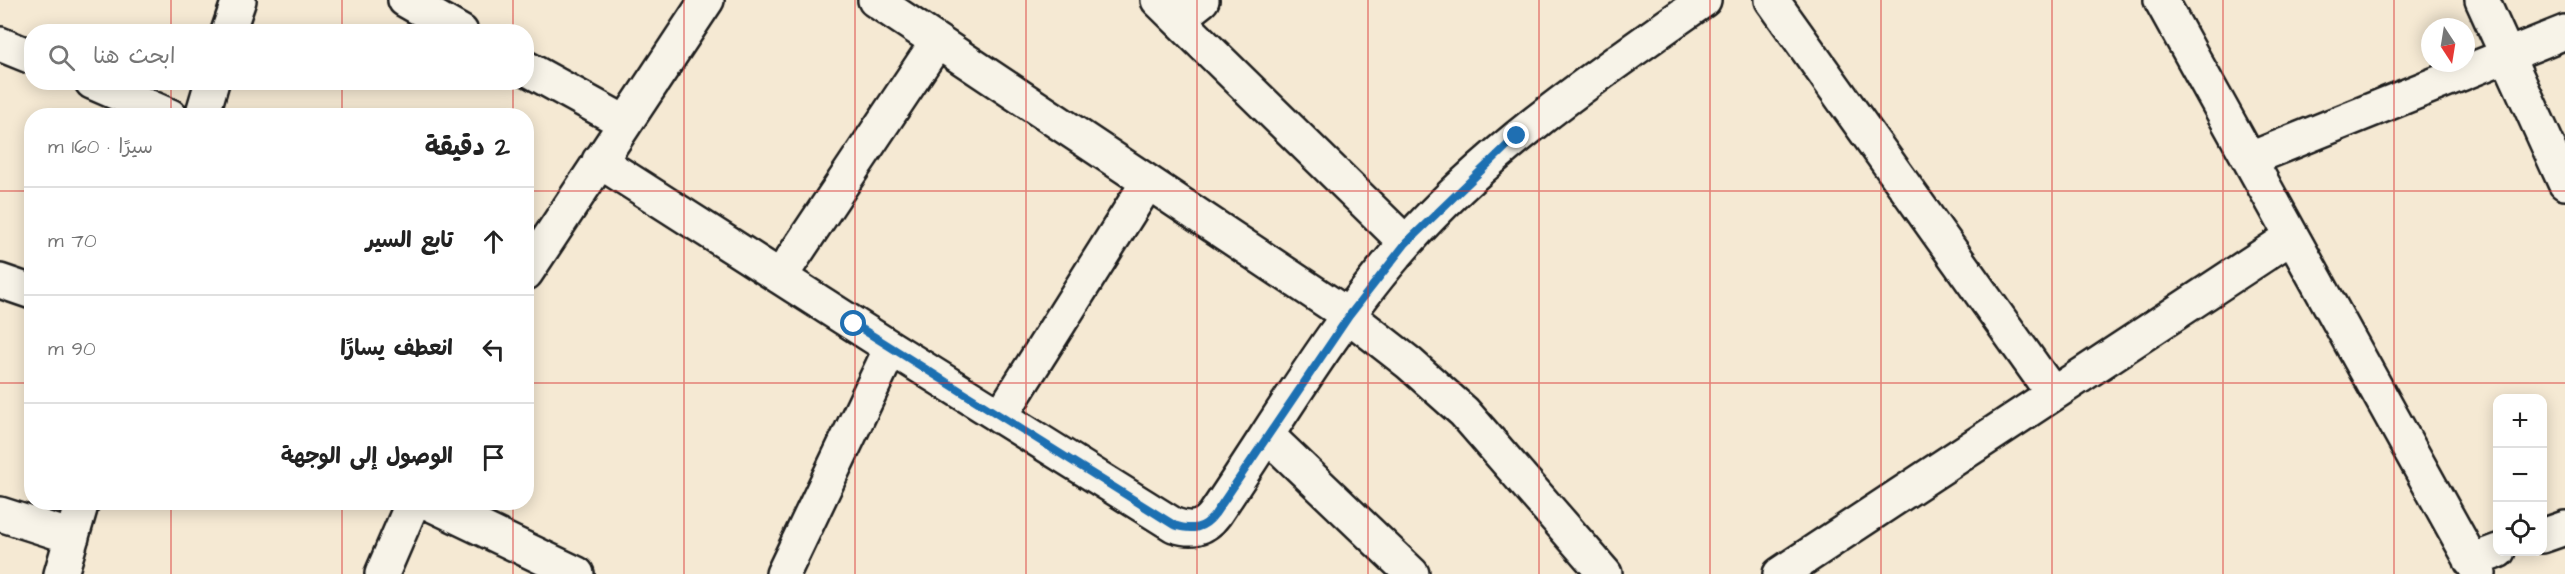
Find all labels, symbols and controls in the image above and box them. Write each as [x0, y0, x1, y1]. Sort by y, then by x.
north arrow [2421, 18, 2475, 72]
search box [24, 24, 534, 90]
icon: search [45, 41, 78, 74]
text: ابحث هنا [93, 41, 175, 72]
route end [1503, 122, 1529, 148]
text: 2 دقيقة [425, 129, 510, 165]
text: سيرًا · 160 m [48, 133, 153, 161]
text: تابع السير [366, 225, 453, 256]
icon: ahead [477, 225, 510, 258]
text: 70 m [48, 227, 97, 255]
route start [840, 310, 866, 336]
text: انعطف يسارًا [340, 333, 453, 364]
icon: left [477, 333, 510, 366]
text: 90 m [48, 335, 96, 363]
map controls [2493, 394, 2547, 556]
button: + [2493, 394, 2547, 448]
text: الوصول إلى الوجهة [281, 441, 453, 472]
icon: arrive [477, 441, 510, 474]
button: − [2493, 448, 2547, 502]
button: locate [2493, 502, 2547, 556]

